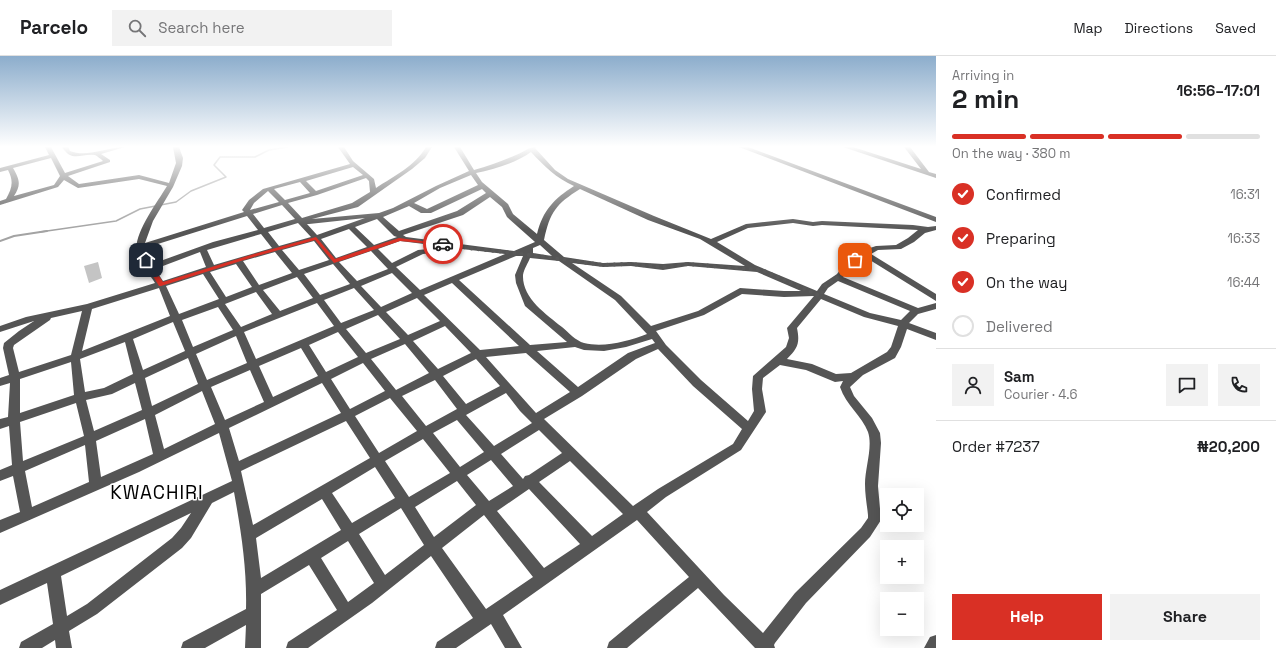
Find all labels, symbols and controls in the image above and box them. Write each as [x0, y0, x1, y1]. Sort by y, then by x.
search box [112, 10, 392, 46]
text: Parcelo [20, 15, 88, 40]
icon: search [126, 17, 148, 39]
text: Search here [158, 18, 245, 37]
text: Map [1073, 19, 1103, 37]
text: Directions [1125, 19, 1193, 37]
text: Saved [1215, 19, 1256, 37]
text: Arriving in [952, 67, 1014, 84]
text: 16:56–17:01 [1176, 81, 1260, 100]
text: 2 min [952, 82, 1019, 116]
text: On the way · 380 m [952, 145, 1070, 162]
icon: check [952, 183, 974, 205]
text: Confirmed [986, 185, 1061, 204]
text: 16:31 [1230, 186, 1260, 203]
courier [423, 224, 463, 264]
icon: check [952, 227, 974, 249]
text: Preparing [986, 229, 1056, 248]
text: 16:33 [1228, 230, 1260, 247]
icon: car [432, 233, 454, 255]
pin [129, 243, 163, 277]
pin [838, 243, 872, 277]
icon: home [135, 249, 157, 271]
icon: bag [844, 249, 866, 271]
icon: check [952, 271, 974, 293]
text: On the way [986, 273, 1067, 292]
text: 16:44 [1227, 274, 1260, 291]
text: Delivered [986, 317, 1053, 336]
button: person [952, 364, 994, 406]
button: chat [1166, 364, 1208, 406]
button: phone [1218, 364, 1260, 406]
text: Sam [1004, 367, 1035, 386]
text: Courier · 4.6 [1004, 386, 1077, 403]
text: Order #7237 [952, 437, 1040, 456]
text: ₦20,200 [1197, 437, 1260, 456]
district label: KWACHIRI [110, 480, 204, 505]
map controls [880, 488, 924, 636]
button: locate [880, 488, 924, 532]
button: + [880, 540, 924, 584]
button: − [880, 592, 924, 636]
button: Help [952, 594, 1102, 640]
button: Share [1110, 594, 1260, 640]

